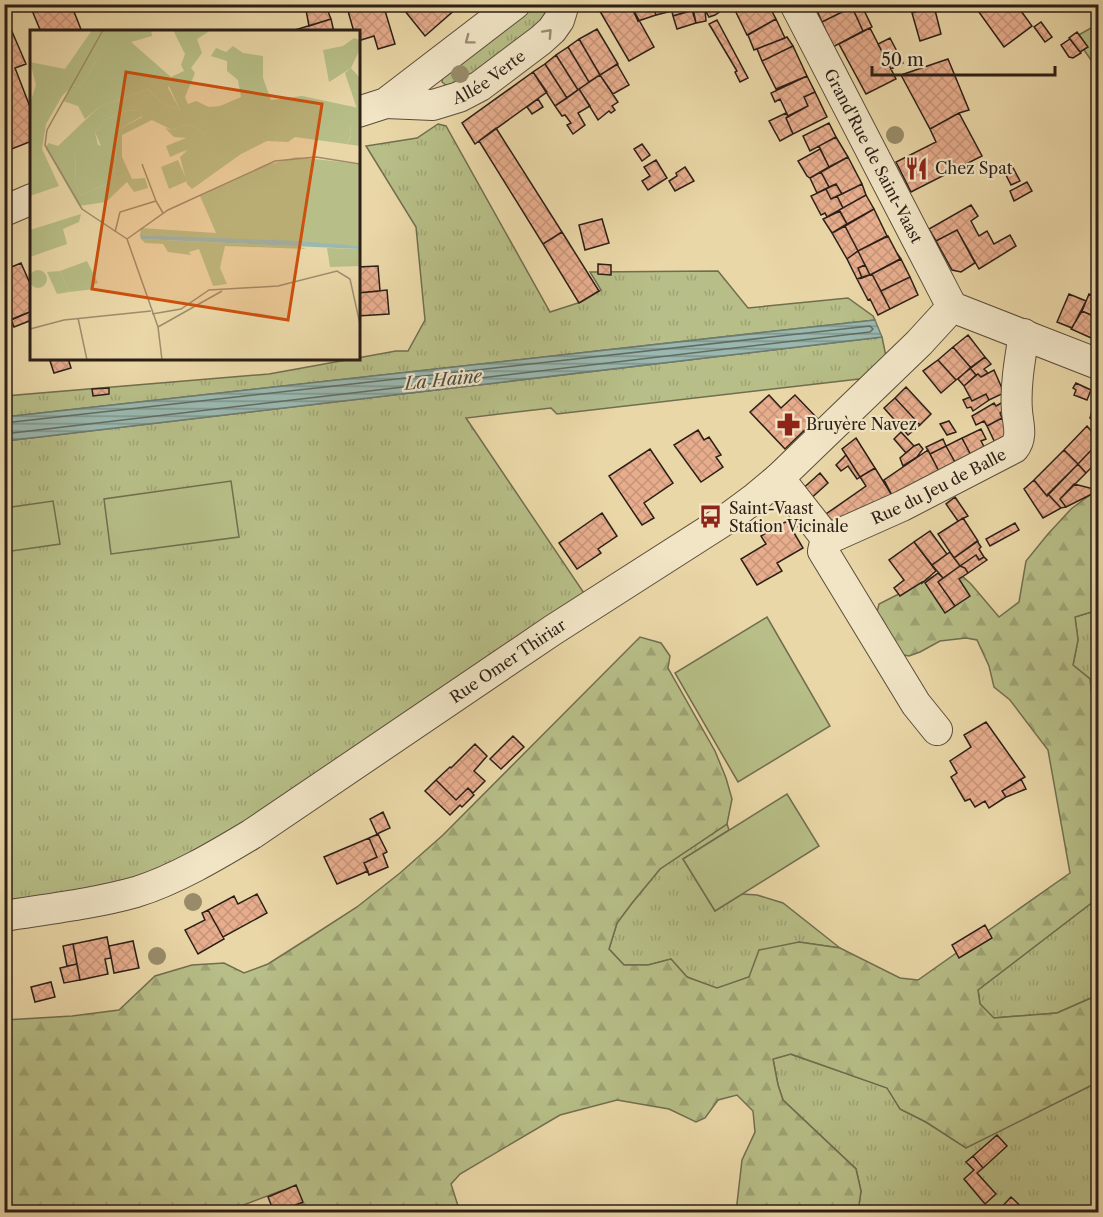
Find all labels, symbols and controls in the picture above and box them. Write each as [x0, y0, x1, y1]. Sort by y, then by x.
one-way arrow [541, 29, 552, 39]
inset map [30, 30, 360, 360]
one-way arrow [464, 32, 475, 43]
scale bar [872, 39, 1055, 77]
street label: Allée Verte [449, 46, 529, 109]
text: 50 m [881, 49, 924, 71]
street label: Grand'Rue de Saint-Vaast [820, 65, 927, 247]
restaurant icon: Chez Spat [904, 155, 930, 181]
place label: Chez Spat [935, 158, 1013, 178]
water label: La Haine [401, 365, 484, 395]
pharmacy icon: Bruyère Navez [775, 411, 801, 437]
place label: Bruyère Navez [806, 414, 917, 434]
street label: Rue du Jeu de Balle [868, 444, 1009, 528]
place label: Saint-Vaast Station Vicinale [729, 498, 849, 536]
bus stop icon: Saint-Vaast Station Vicinale [698, 504, 724, 530]
street label: Rue Omer Thiriar [446, 614, 570, 707]

